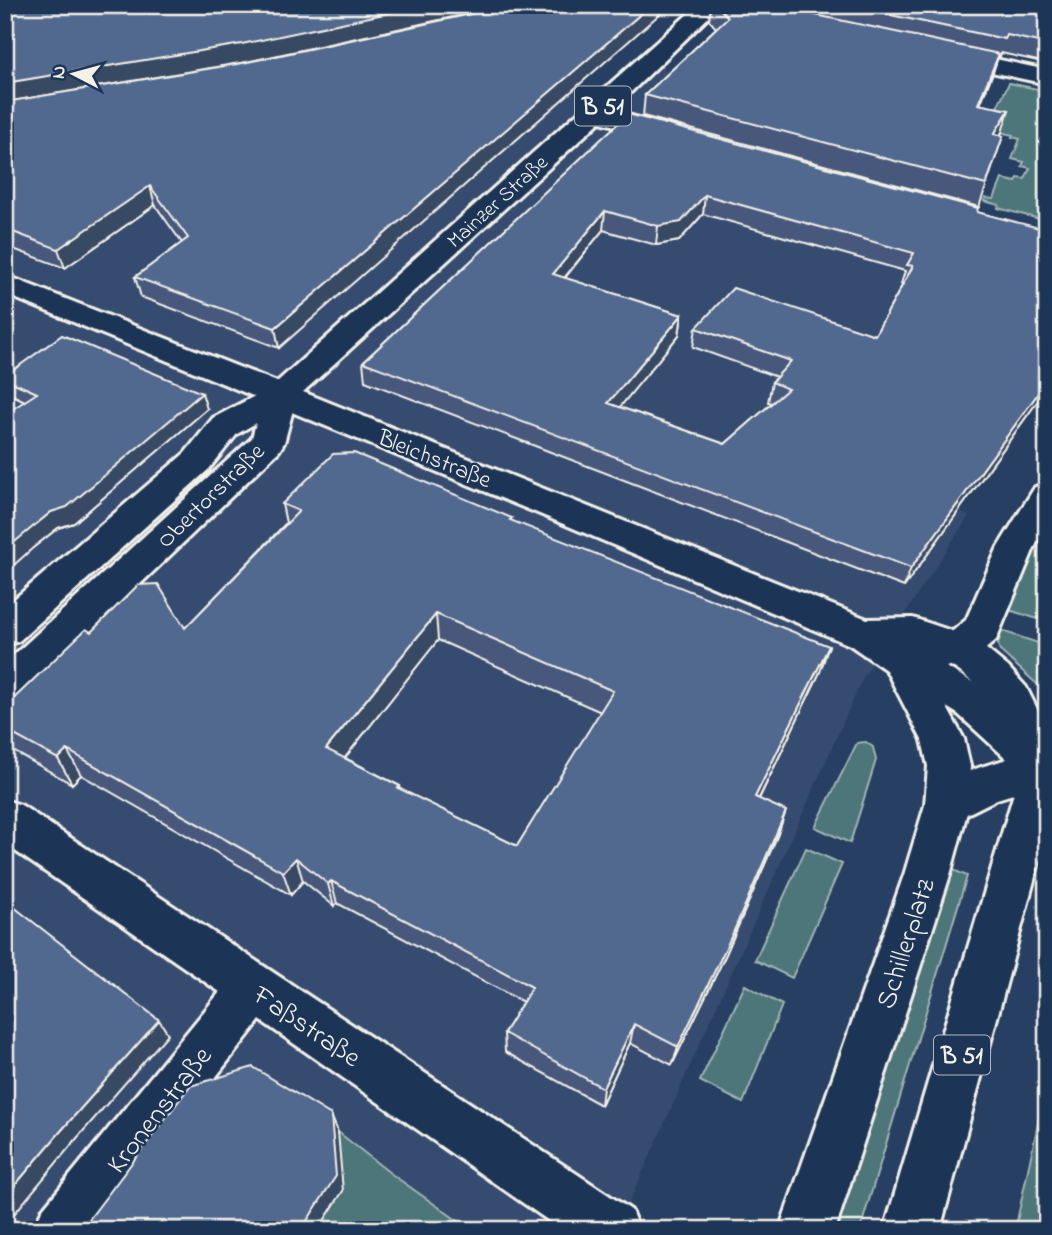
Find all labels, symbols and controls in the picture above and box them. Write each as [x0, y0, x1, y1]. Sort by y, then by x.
north arrow [38, 38, 108, 108]
text: N [45, 65, 74, 80]
road number: B 51 [575, 86, 631, 125]
street label: Mainzer Straße [441, 148, 556, 256]
street label: Bleichstraße [371, 421, 496, 499]
street label: Obertorstraße [150, 436, 274, 558]
street label: Schillerplatz [867, 873, 948, 1014]
street label: Faßstraße [243, 976, 369, 1079]
road number: B 51 [934, 1036, 990, 1074]
street label: Kronenstraße [98, 1038, 224, 1184]

